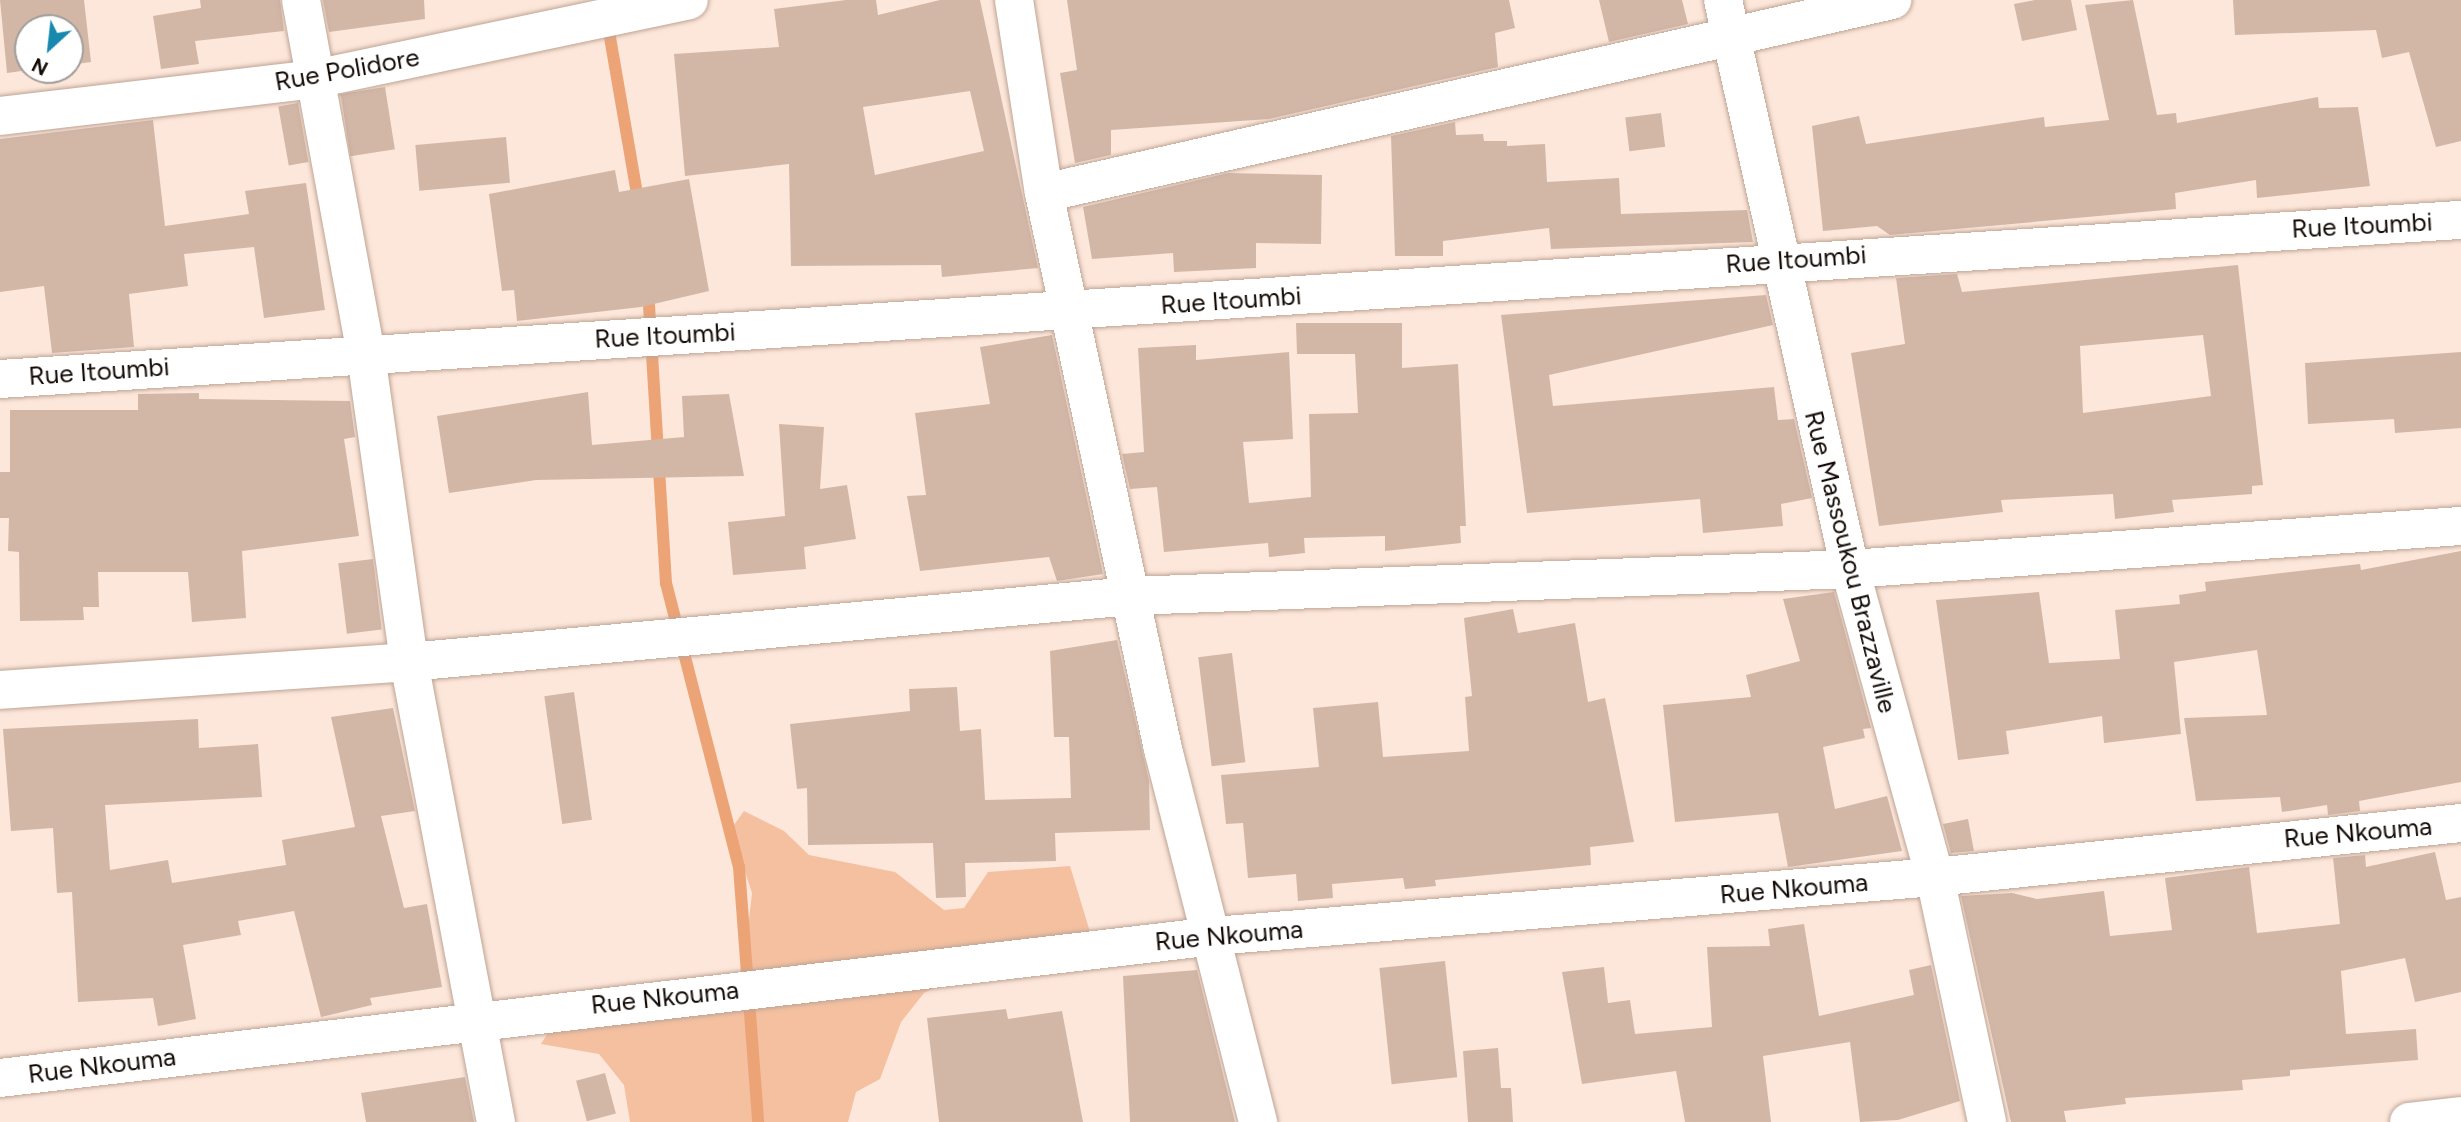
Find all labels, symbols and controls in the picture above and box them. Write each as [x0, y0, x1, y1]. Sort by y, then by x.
north arrow [14, 14, 84, 84]
street label: Rue Polidore [272, 42, 422, 98]
text: N [28, 53, 52, 80]
street label: Rue Itoumbi [2291, 207, 2433, 245]
street label: Rue Itoumbi [1724, 240, 1868, 280]
street label: Rue Itoumbi [1159, 281, 1303, 321]
street label: Rue Itoumbi [594, 317, 736, 355]
street label: Rue Itoumbi [27, 352, 171, 392]
street label: Rue Massoukou Brazzaville [1797, 408, 1903, 716]
street label: Rue Nkouma [2283, 811, 2433, 855]
street label: Rue Nkouma [1719, 867, 1869, 911]
street label: Rue Nkouma [1154, 914, 1304, 958]
street label: Rue Nkouma [589, 975, 741, 1021]
street label: Rue Nkouma [26, 1041, 178, 1091]

